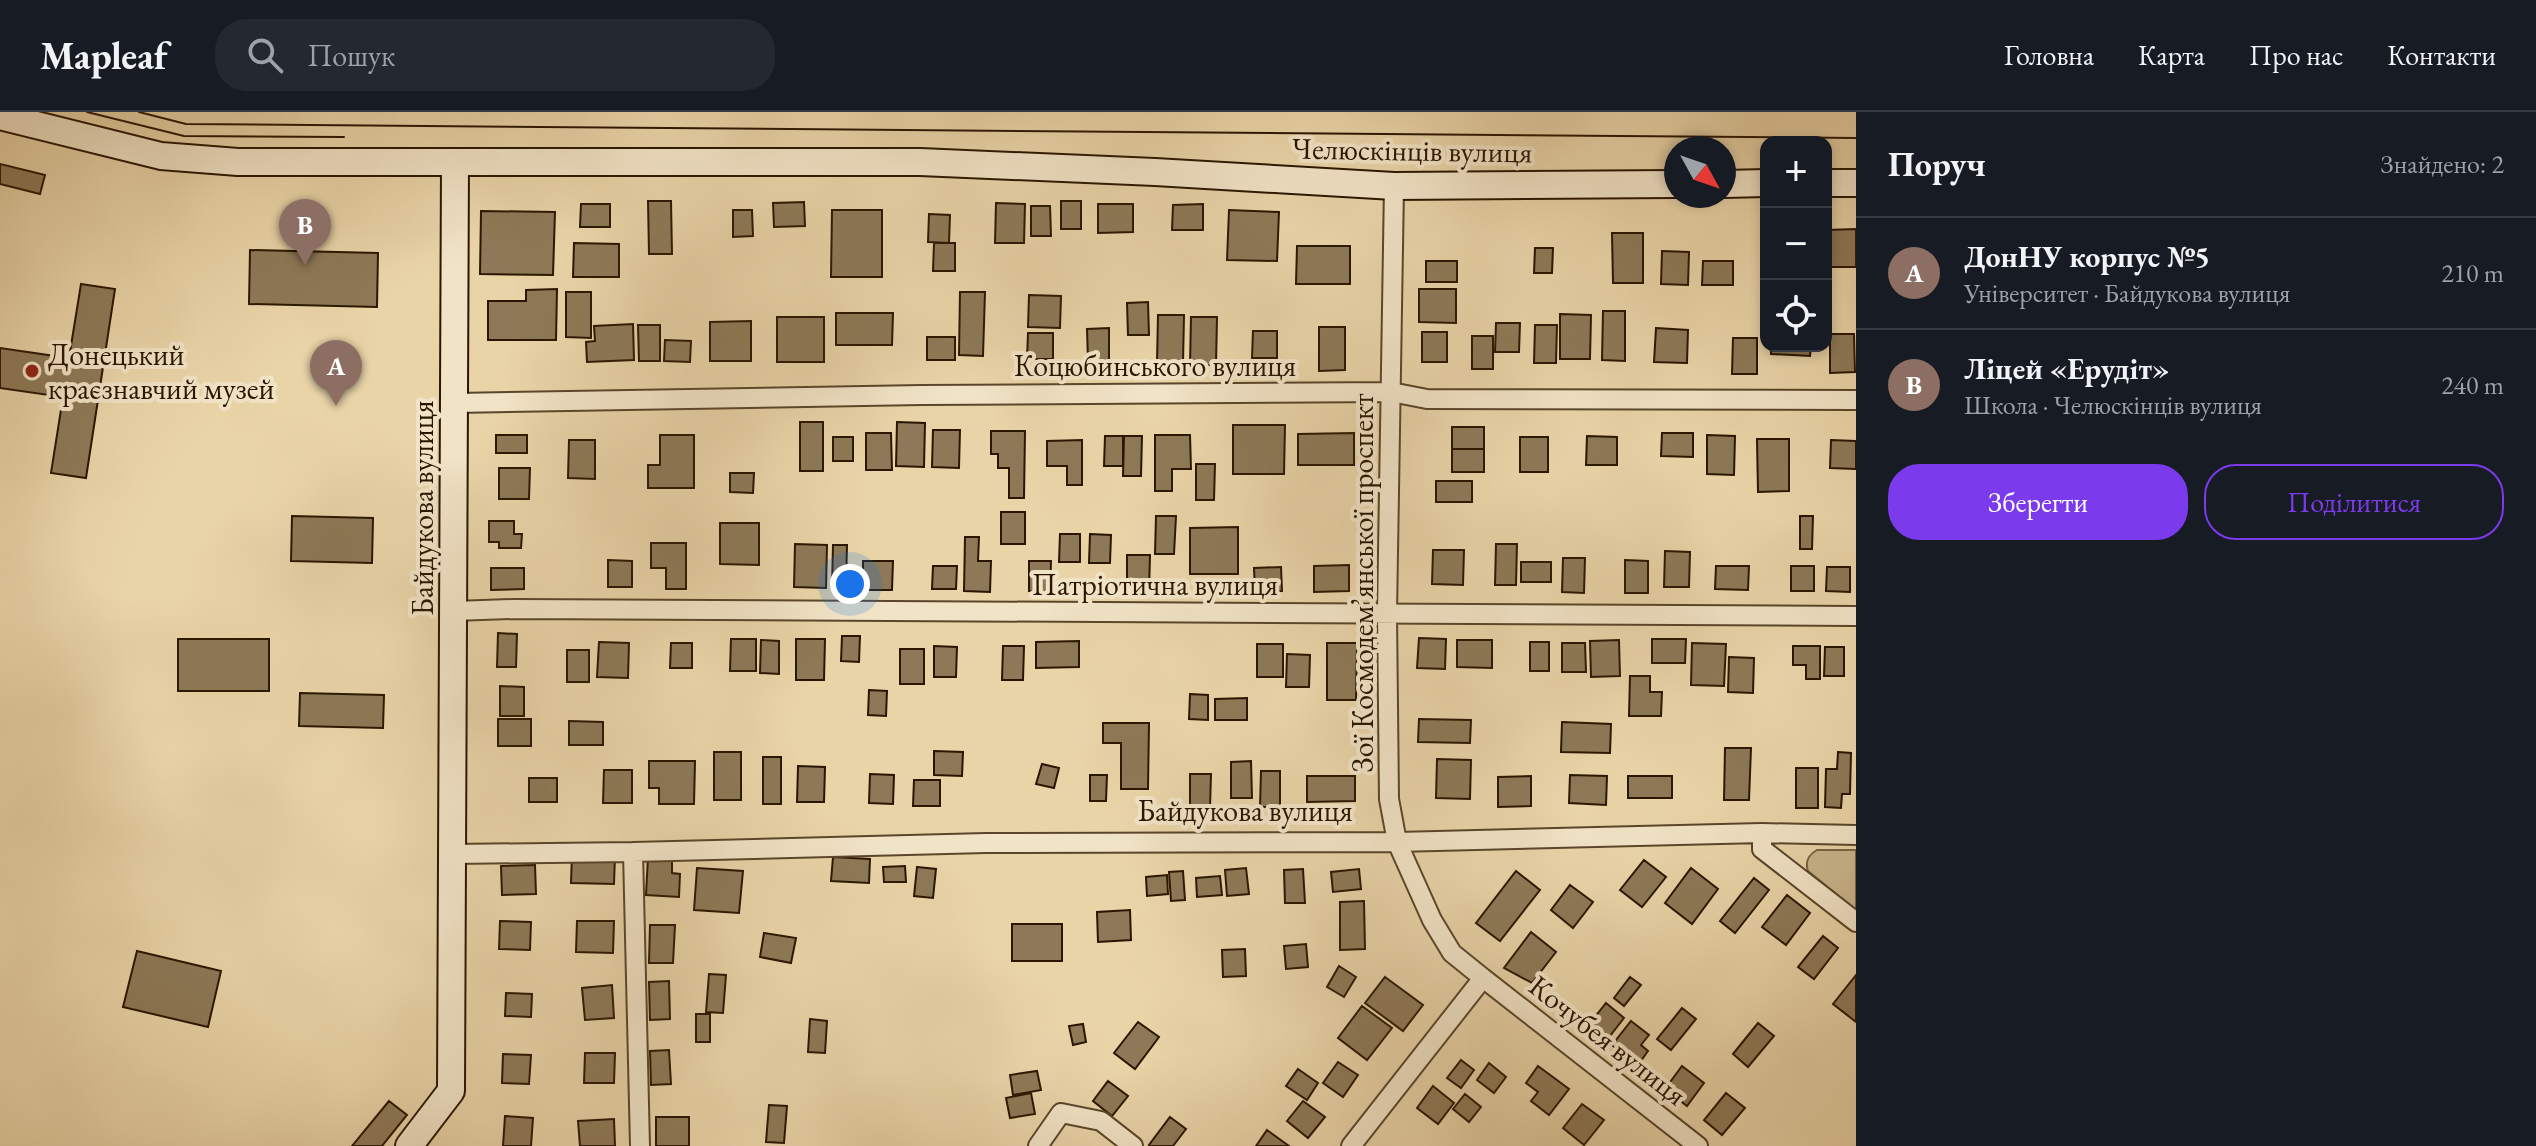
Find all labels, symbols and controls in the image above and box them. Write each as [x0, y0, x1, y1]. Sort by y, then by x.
search box [215, 19, 775, 91]
text: Mapleaf [40, 31, 167, 80]
icon: search [243, 33, 287, 77]
text: Пошук [307, 36, 395, 75]
text: Головна [2004, 37, 2094, 73]
text: Карта [2138, 37, 2205, 73]
text: Про нас [2249, 37, 2343, 73]
text: Контакти [2387, 37, 2496, 73]
street label: Челюскінців вулиця [1291, 128, 1533, 172]
north arrow [1664, 136, 1736, 208]
map controls [1760, 136, 1832, 352]
button: + [1760, 136, 1832, 208]
text: Поруч [1888, 142, 1986, 186]
text: Знайдено: 2 [2381, 147, 2504, 181]
pin: B [279, 199, 331, 265]
button: − [1760, 208, 1832, 280]
text: ДонНУ корпус №5 [1964, 237, 2210, 276]
text: A [1905, 256, 1923, 290]
text: 210 m [2441, 256, 2504, 290]
text: Університет · Байдукова вулиця [1964, 276, 2290, 310]
button: locate [1760, 280, 1832, 352]
place label: Донецький краєзнавчий музей [48, 335, 274, 408]
pin: A [310, 340, 362, 406]
street label: Коцюбинського вулиця [1014, 346, 1296, 385]
text: Ліцей «Ерудіт» [1964, 349, 2169, 388]
marker: Донецький краєзнавчий музей [23, 362, 41, 380]
text: B [1906, 368, 1922, 402]
text: 240 m [2441, 368, 2504, 402]
text: Школа · Челюскінців вулиця [1964, 388, 2262, 422]
street label: Зої Космодем’янської проспект [1343, 393, 1382, 773]
street label: Байдукова вулиця [403, 400, 442, 616]
button: Зберегти [1888, 464, 2188, 540]
button: Поділитися [2204, 464, 2504, 540]
your location [830, 564, 870, 604]
street label: Патріотична вулиця [1032, 565, 1278, 604]
street label: Байдукова вулиця [1137, 791, 1353, 830]
street label: Кочубея вулиця [1521, 966, 1695, 1114]

